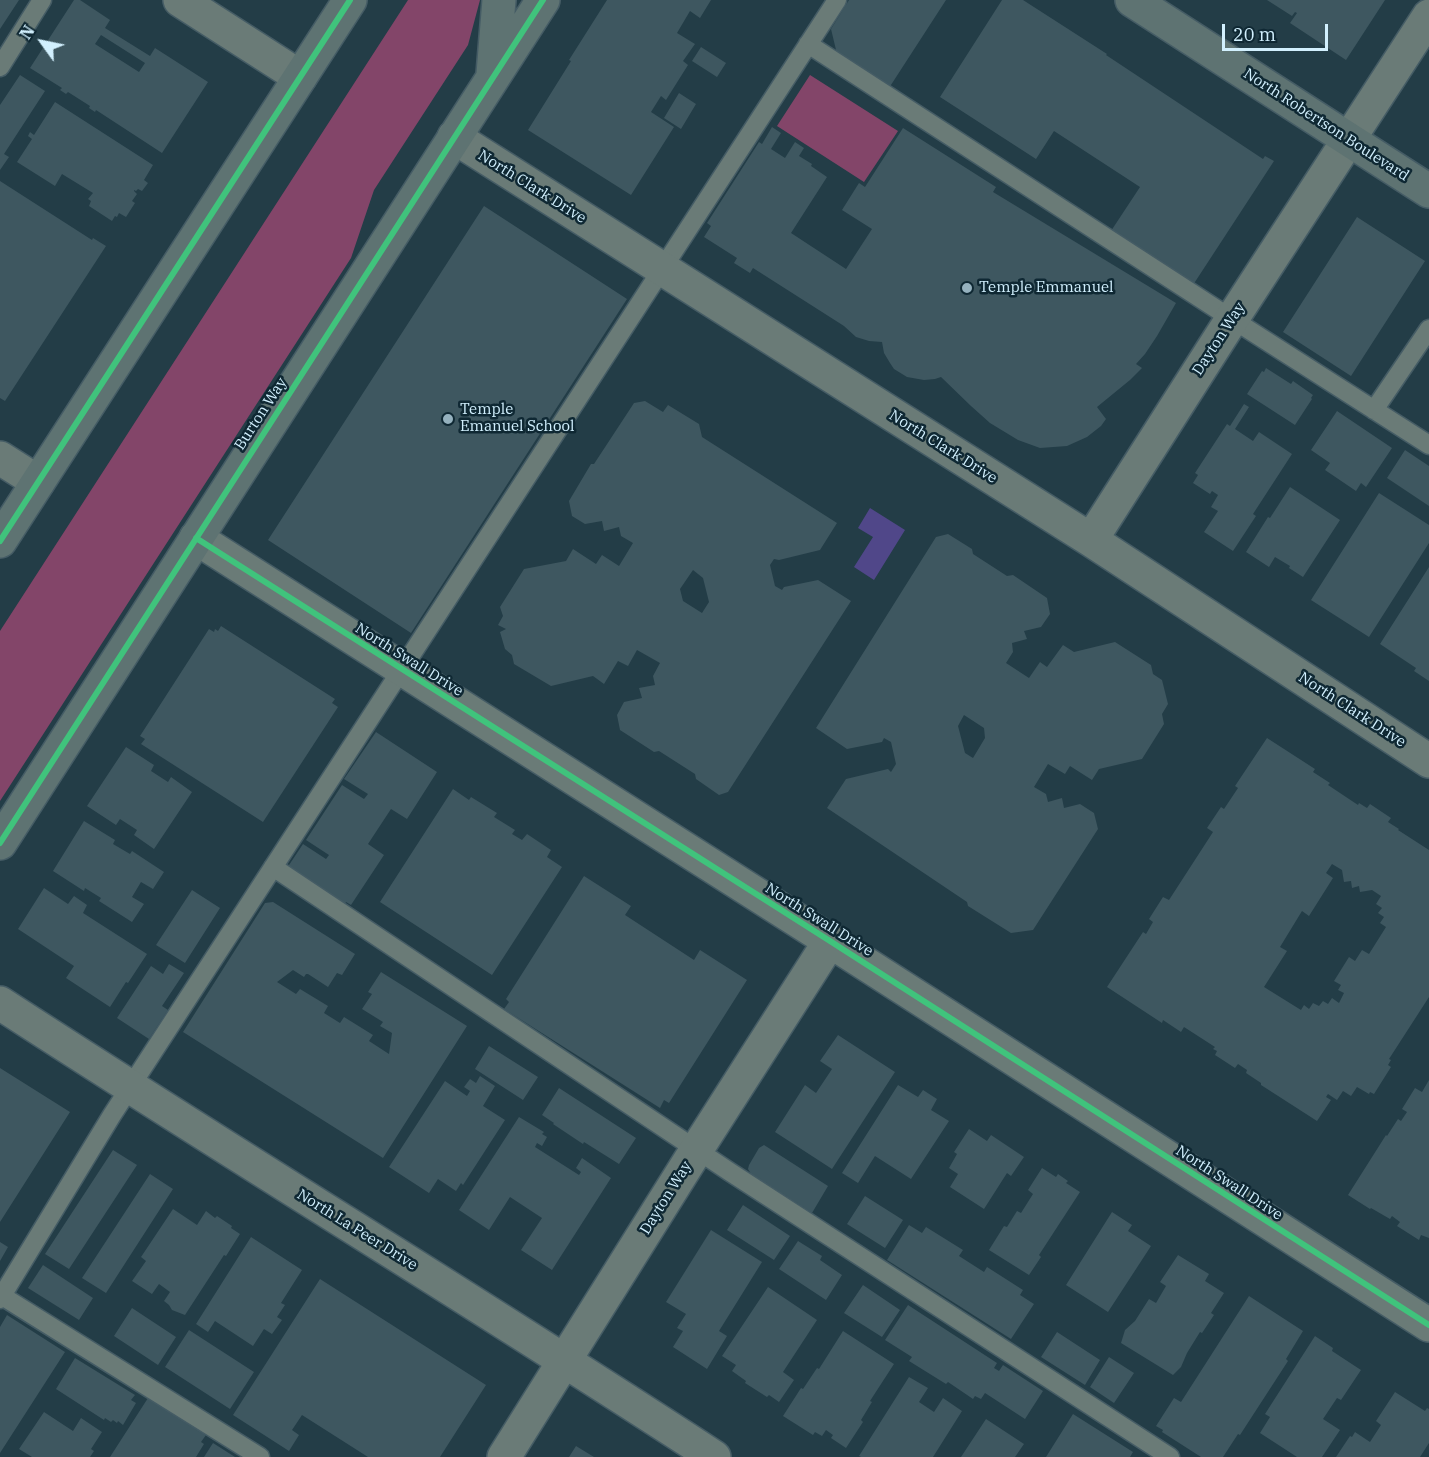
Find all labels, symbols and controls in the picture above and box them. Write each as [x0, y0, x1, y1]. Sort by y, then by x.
north arrow [12, 12, 72, 72]
scale bar [1225, 12, 1332, 50]
text: N [15, 21, 39, 43]
text: 20 m [1233, 23, 1276, 46]
street label: North Robertson Boulevard [1240, 65, 1412, 185]
street label: North Clark Drive [475, 146, 589, 228]
place label: Temple Emmanuel [979, 279, 1113, 297]
marker: Temple Emmanuel [960, 281, 974, 295]
street label: Dayton Way [1189, 299, 1249, 379]
street label: Burton Way [231, 375, 291, 453]
place label: Temple Emanuel School [460, 401, 574, 436]
street label: North Clark Drive [886, 406, 1000, 488]
marker: Temple Emanuel School [441, 412, 455, 426]
street label: North Swall Drive [352, 620, 466, 700]
street label: North Clark Drive [1295, 669, 1409, 751]
street label: North Swall Drive [762, 880, 876, 960]
street label: North Swall Drive [1172, 1142, 1286, 1224]
street label: Dayton Way [636, 1158, 696, 1238]
street label: North La Peer Drive [293, 1186, 421, 1274]

